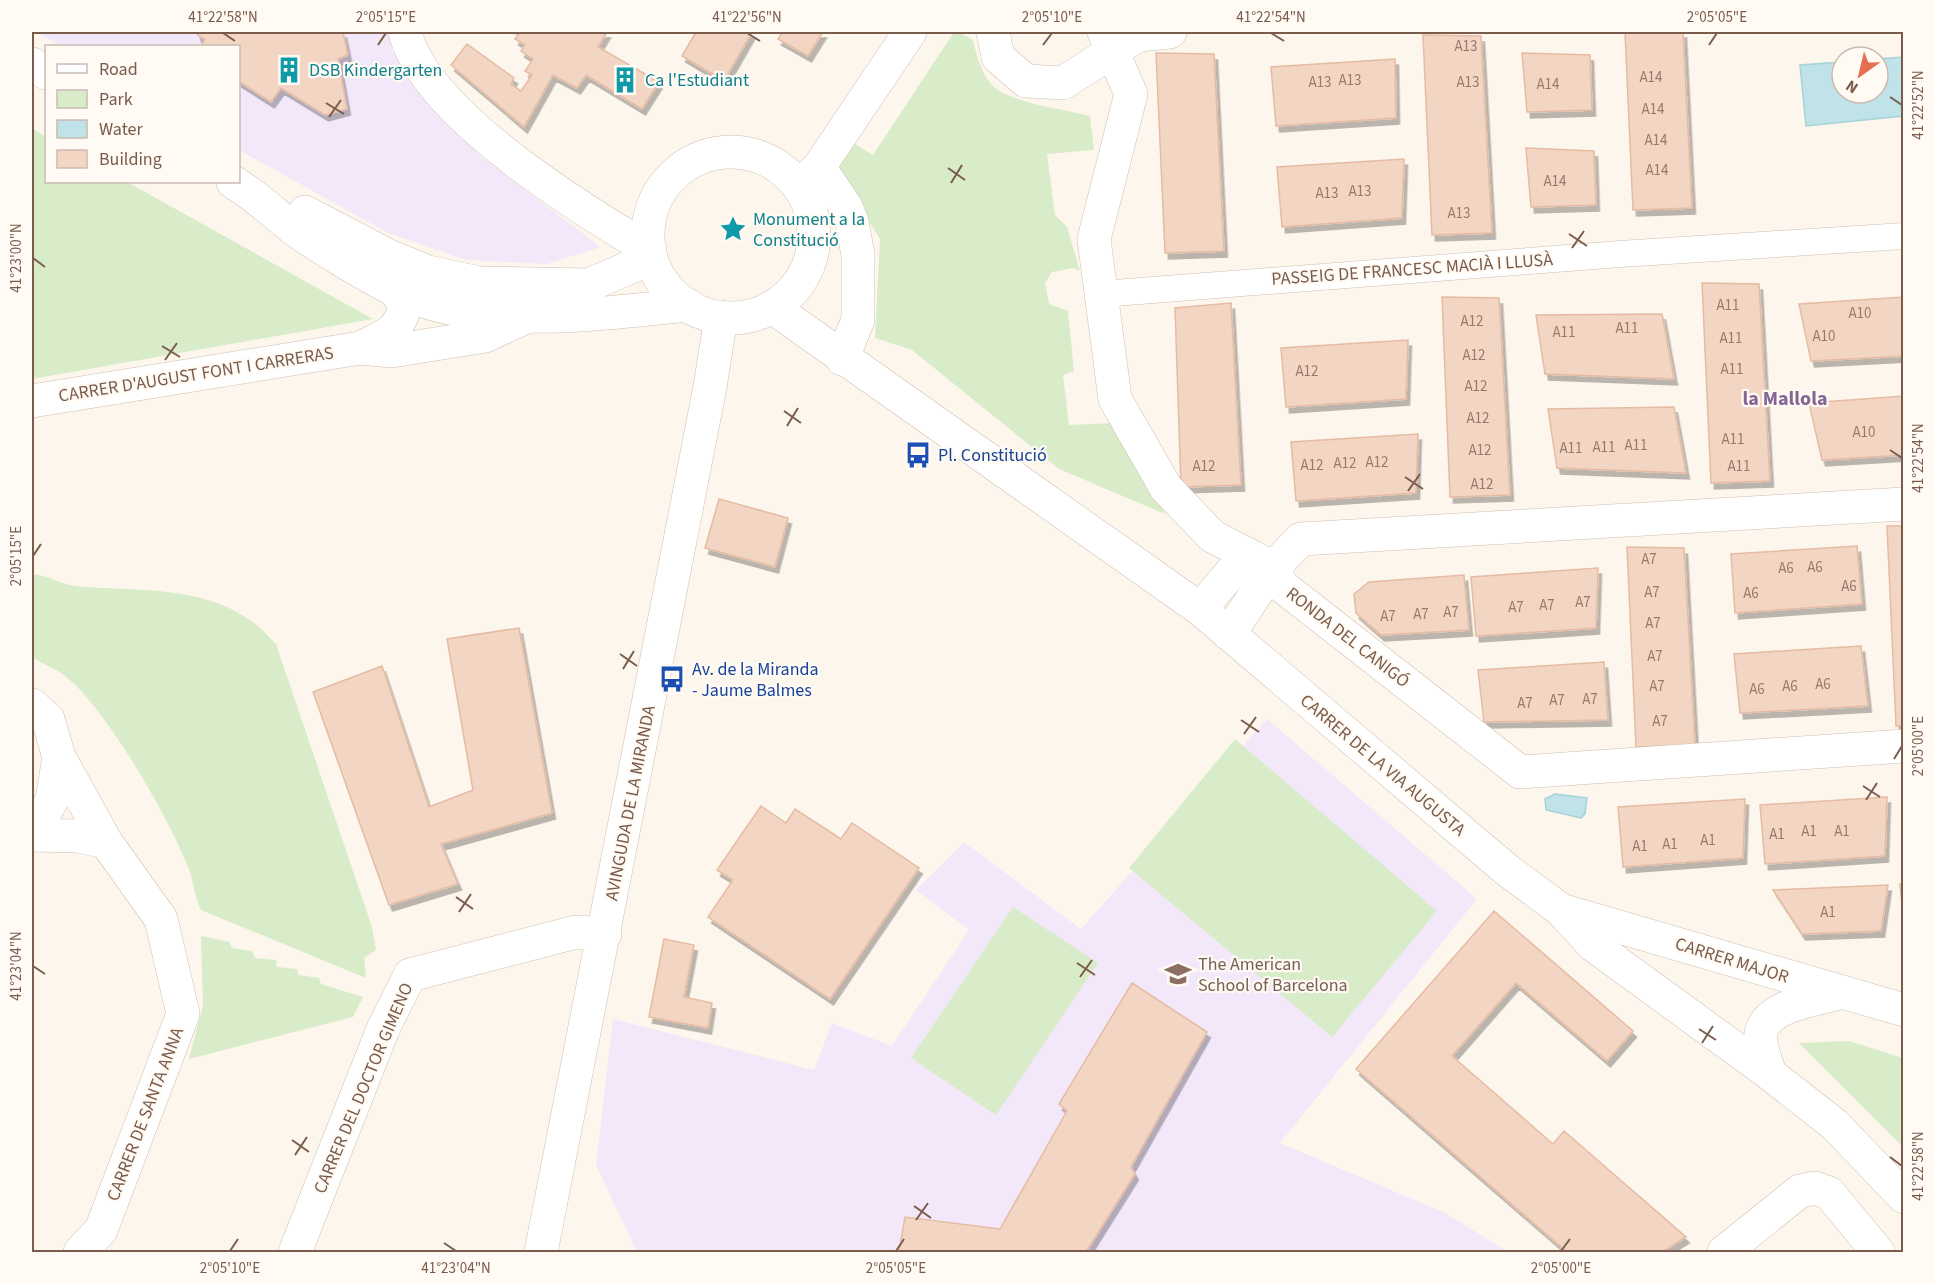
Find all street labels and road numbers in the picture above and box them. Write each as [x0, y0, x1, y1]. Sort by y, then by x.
street label: PASSEIG DE FRANCESC MACIÀ I LLUSÀ [1270, 247, 1554, 292]
street label: CARRER D'AUGUST FONT I CARRERAS [57, 340, 335, 409]
street label: RONDA DEL CANIGÓ [1281, 581, 1415, 694]
street label: CARRER DE LA VIA AUGUSTA [1295, 689, 1471, 842]
street label: AVINGUDA DE LA MIRANDA [599, 703, 662, 903]
street label: CARRER MAJOR [1672, 931, 1792, 990]
street label: CARRER DEL DOCTOR GIMENO [308, 979, 419, 1197]
street label: CARRER DE SANTA ANNA [101, 1024, 190, 1205]

